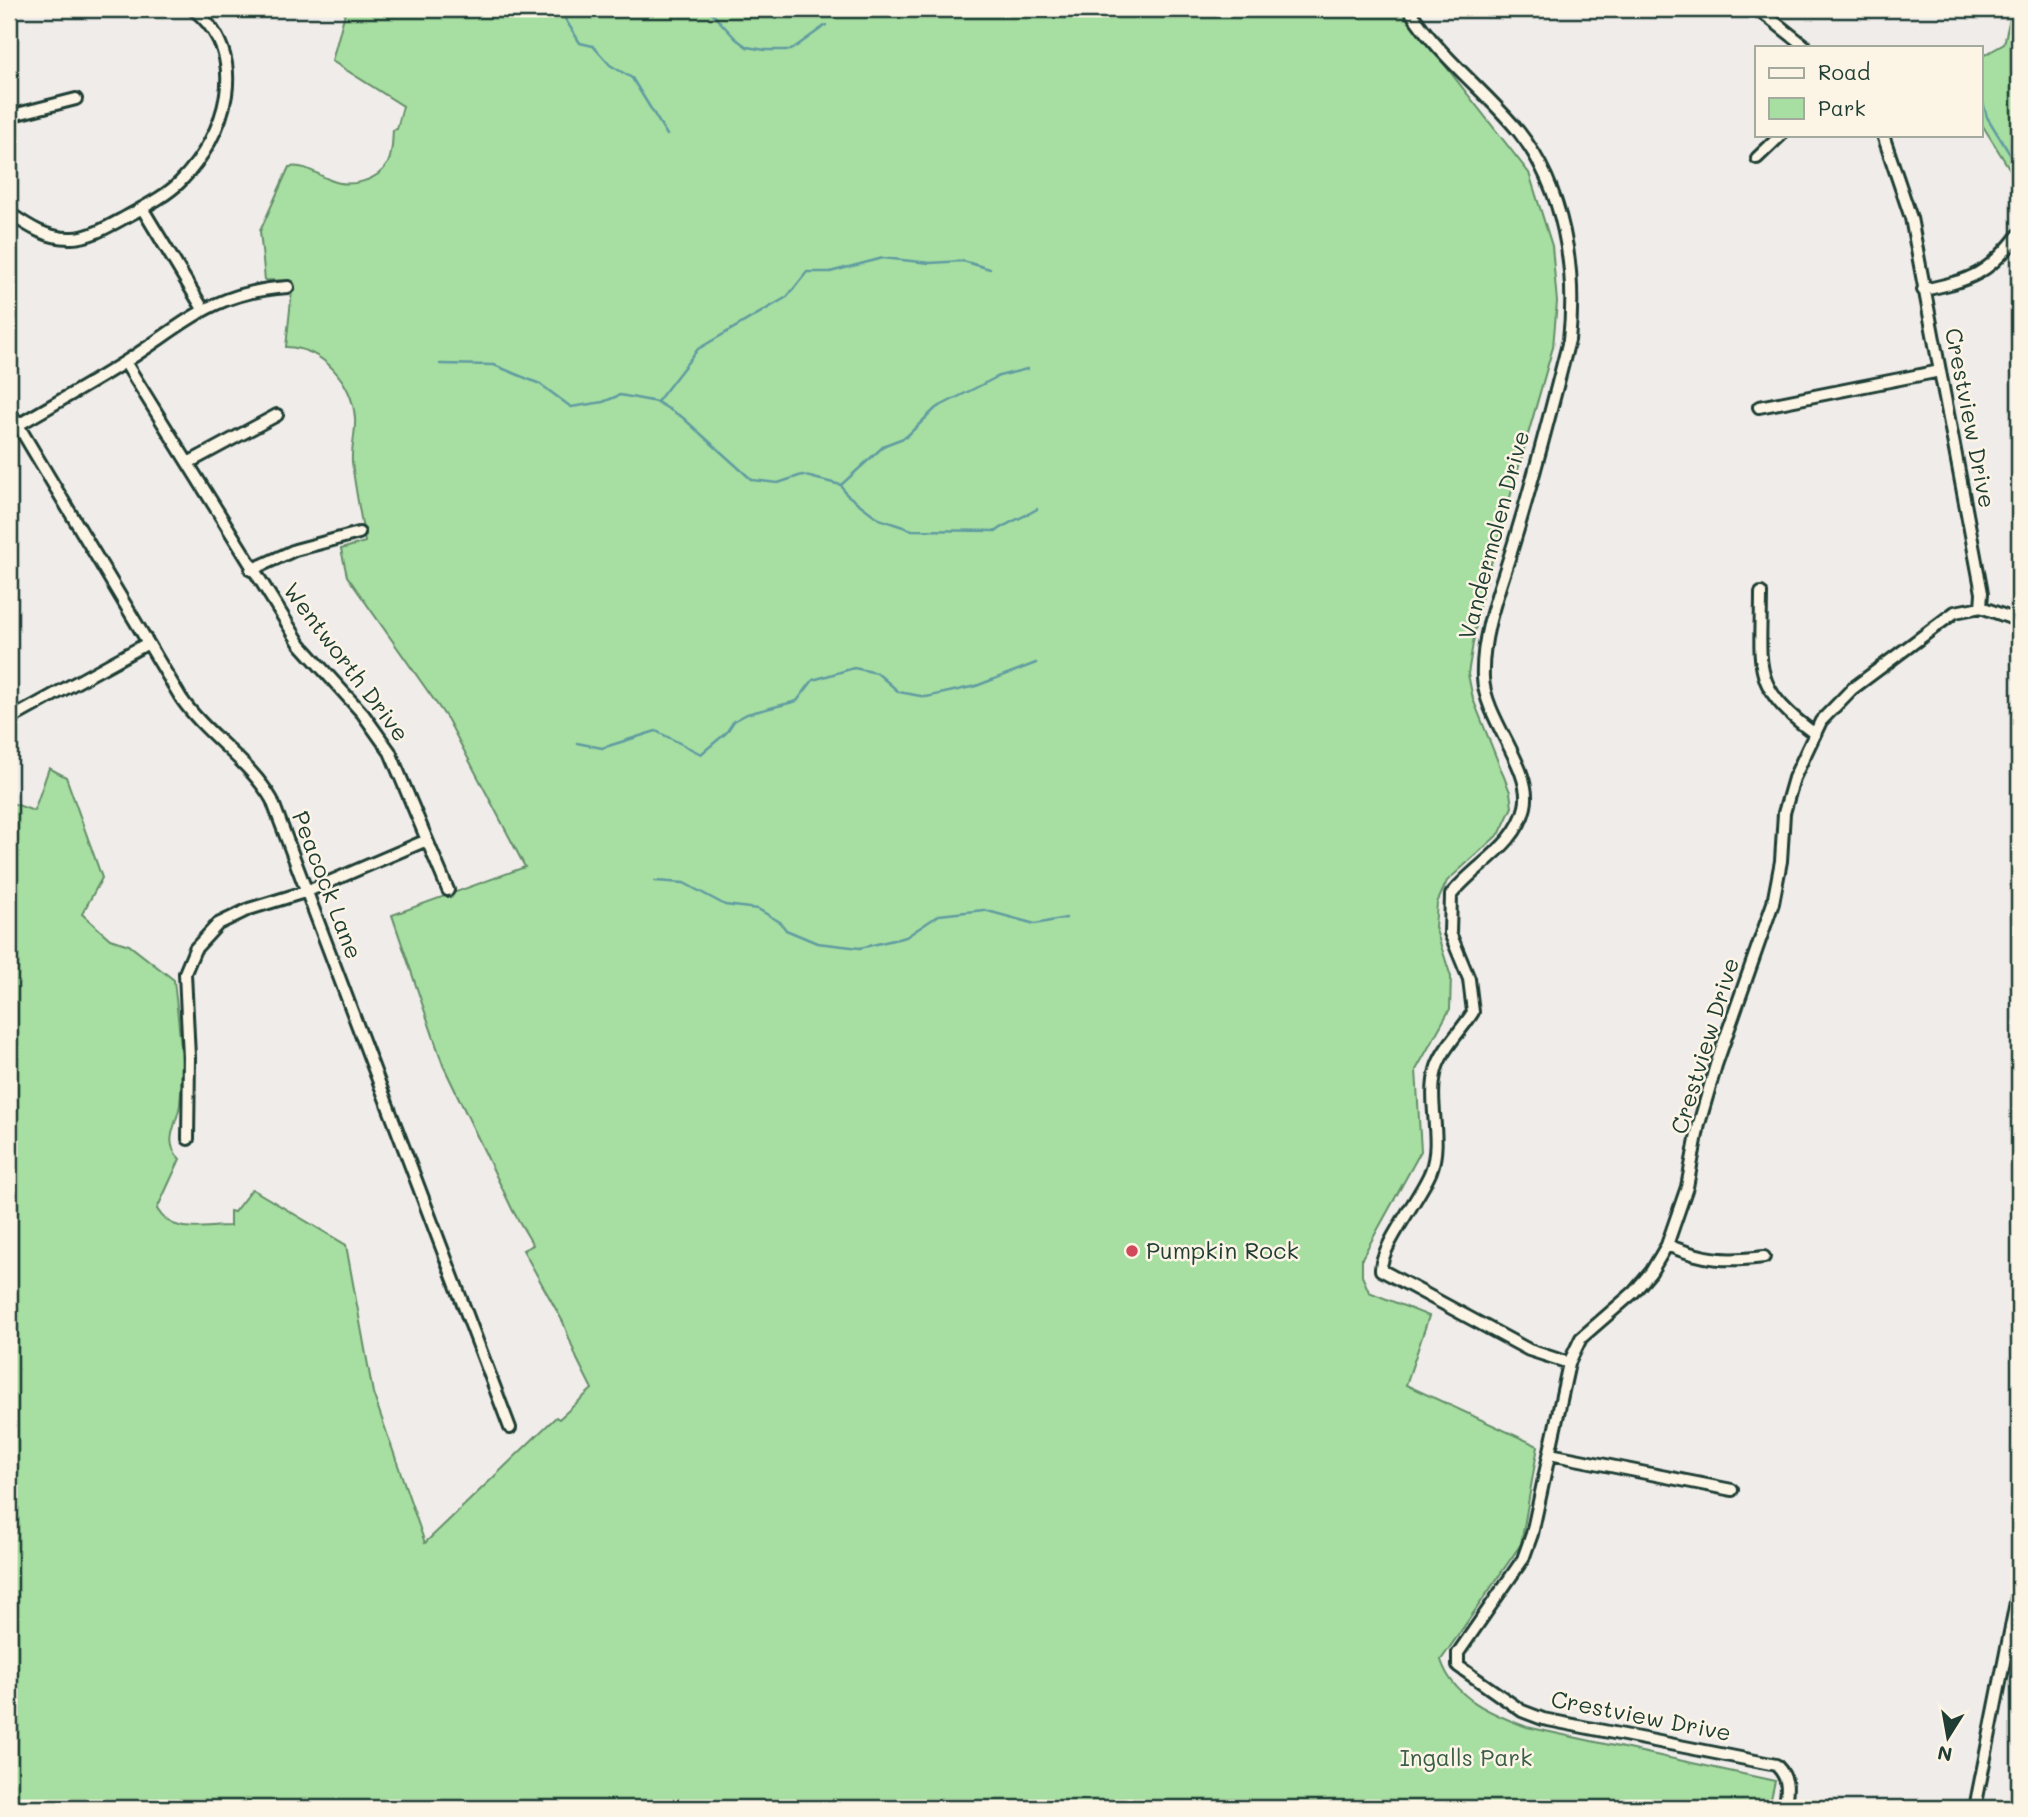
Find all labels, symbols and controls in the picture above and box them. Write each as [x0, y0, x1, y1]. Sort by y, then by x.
legend [1755, 46, 1982, 136]
text: Road [1818, 58, 1870, 85]
text: Park [1818, 94, 1866, 121]
street label: Crestview Drive [1939, 325, 2003, 510]
street label: Vandermolen Drive [1451, 427, 1535, 643]
street label: Wentworth Drive [277, 576, 416, 747]
street label: Peacock Lane [286, 806, 370, 963]
street label: Crestview Drive [1663, 954, 1745, 1138]
place label: Pumpkin Rock [1146, 1235, 1299, 1265]
marker: Pumpkin Rock [1124, 1243, 1140, 1259]
street label: Crestview Drive [1549, 1683, 1734, 1747]
north arrow [1912, 1702, 1982, 1772]
text: N [1935, 1741, 1954, 1768]
park label: Ingalls Park [1400, 1742, 1532, 1772]

